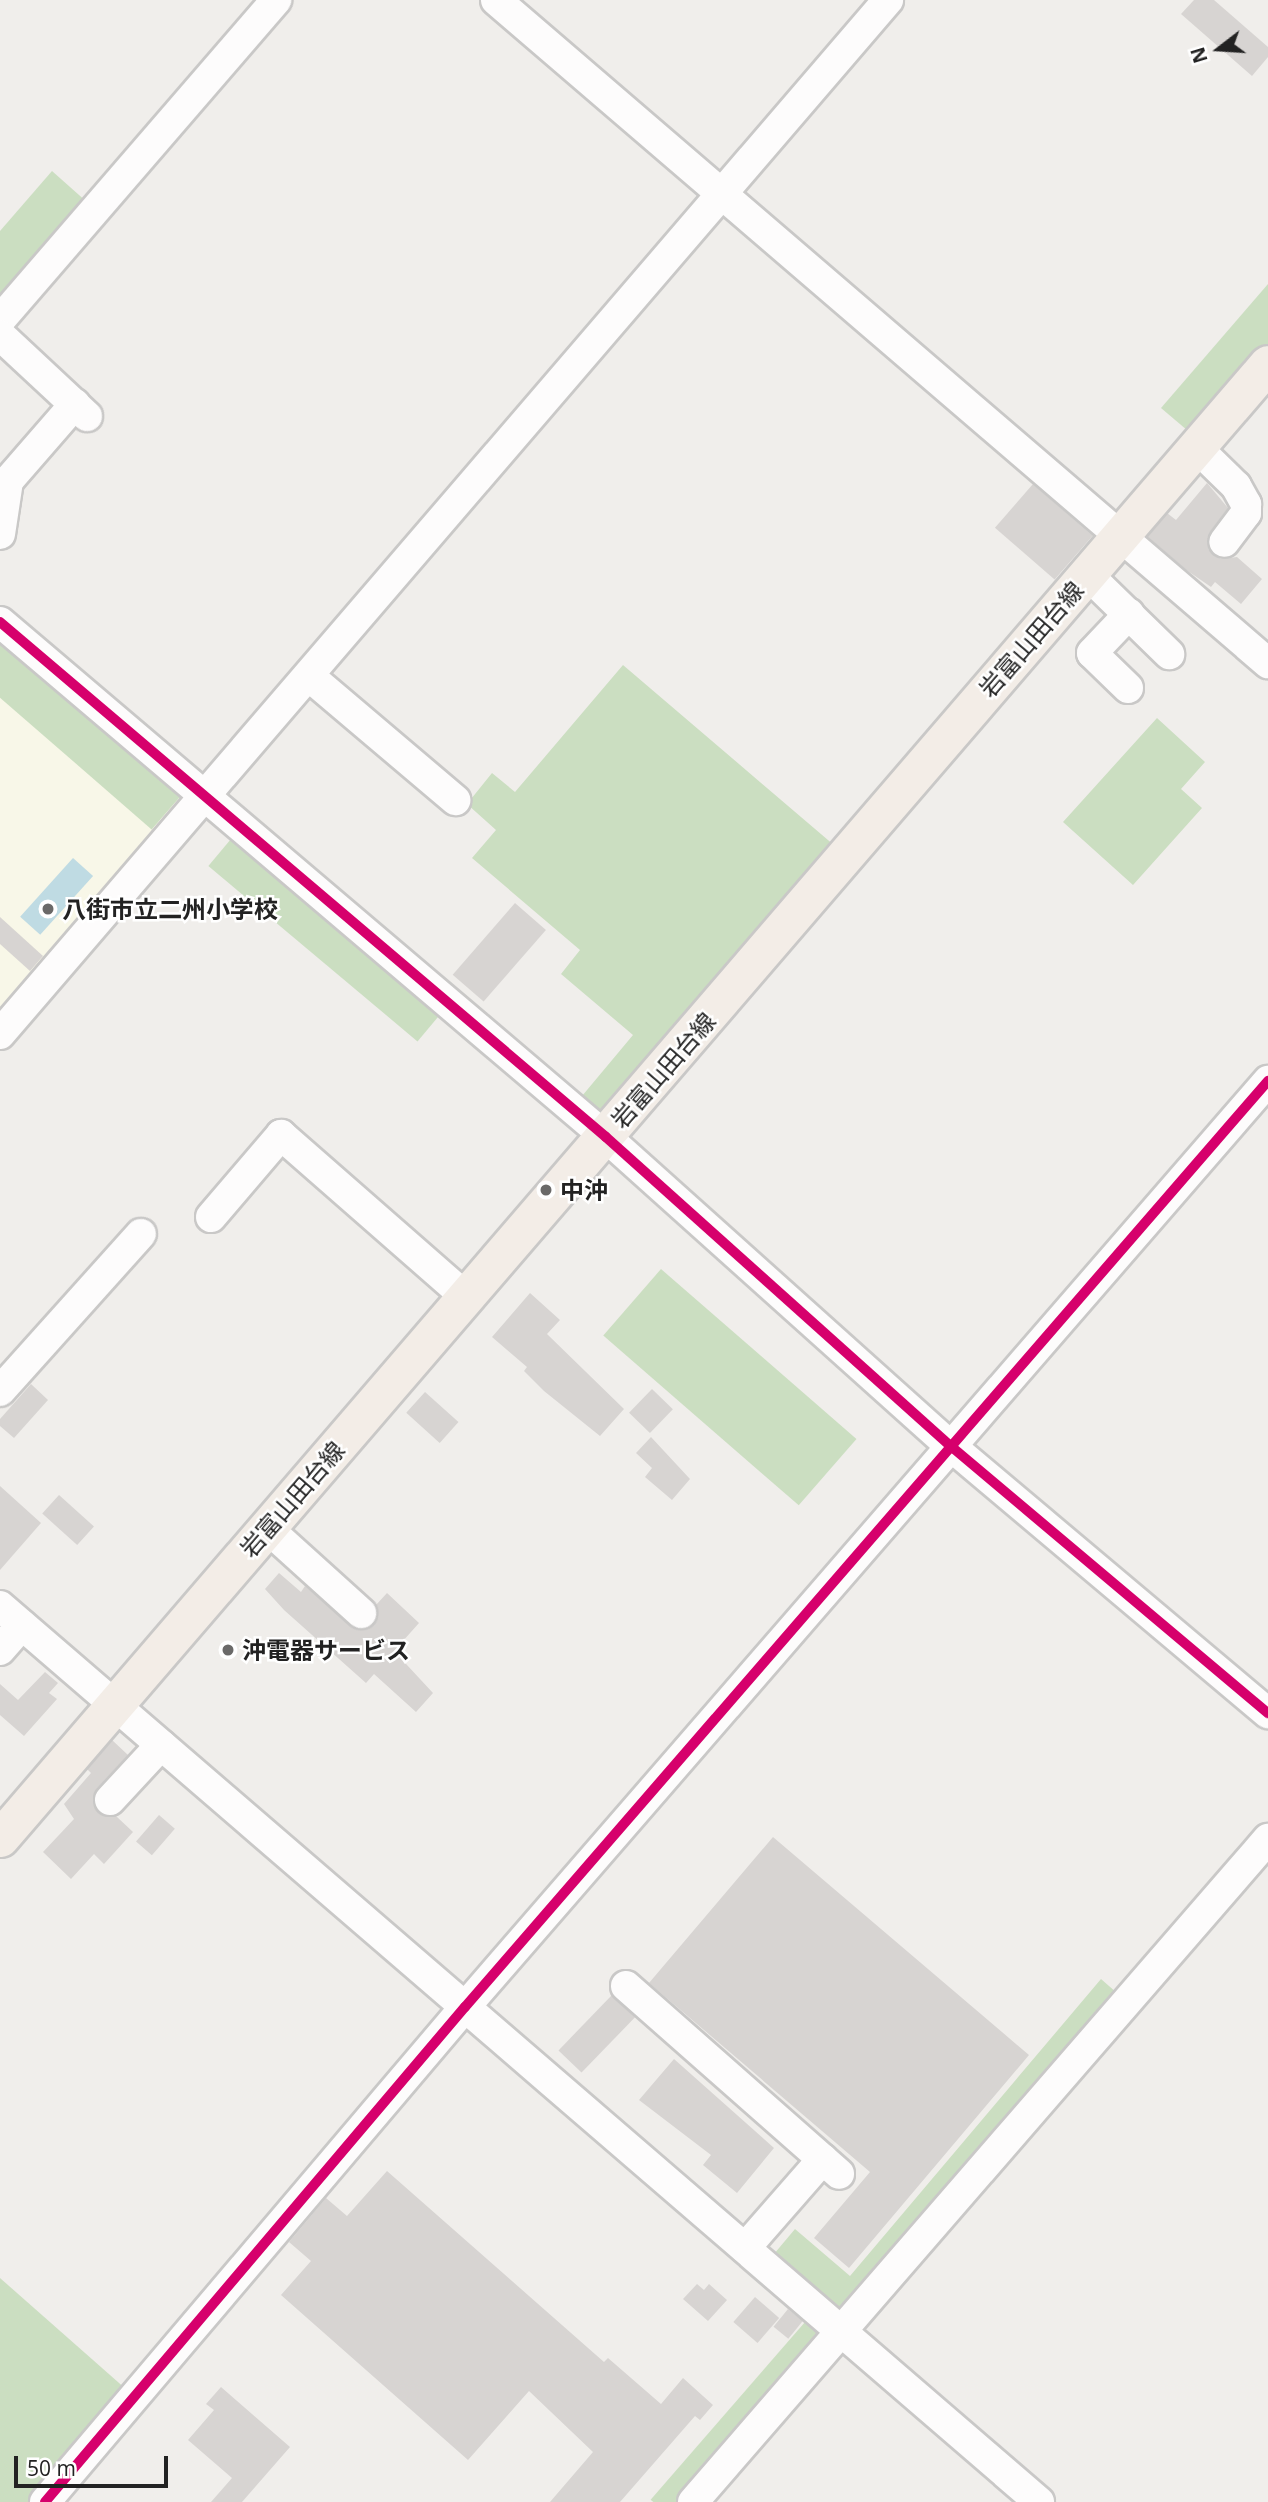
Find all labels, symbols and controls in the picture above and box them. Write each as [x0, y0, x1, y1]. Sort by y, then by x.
north arrow [1184, 14, 1254, 84]
text: N [1184, 44, 1214, 66]
street label: 岩富山田台線 [973, 575, 1089, 703]
place label: 八街市立二州小学校 [62, 895, 278, 923]
marker: 八街市立二州小学校 [40, 901, 56, 917]
street label: 岩富山田台線 [605, 1006, 721, 1134]
place label: 中沖 [560, 1176, 608, 1204]
marker: 中沖 [538, 1182, 554, 1198]
street label: 岩富山田台線 [234, 1435, 350, 1563]
place label: 沖電器サービス [242, 1636, 410, 1664]
marker: 沖電器サービス [220, 1642, 236, 1658]
scale bar [18, 2442, 172, 2486]
text: 50 m [27, 2454, 76, 2482]

